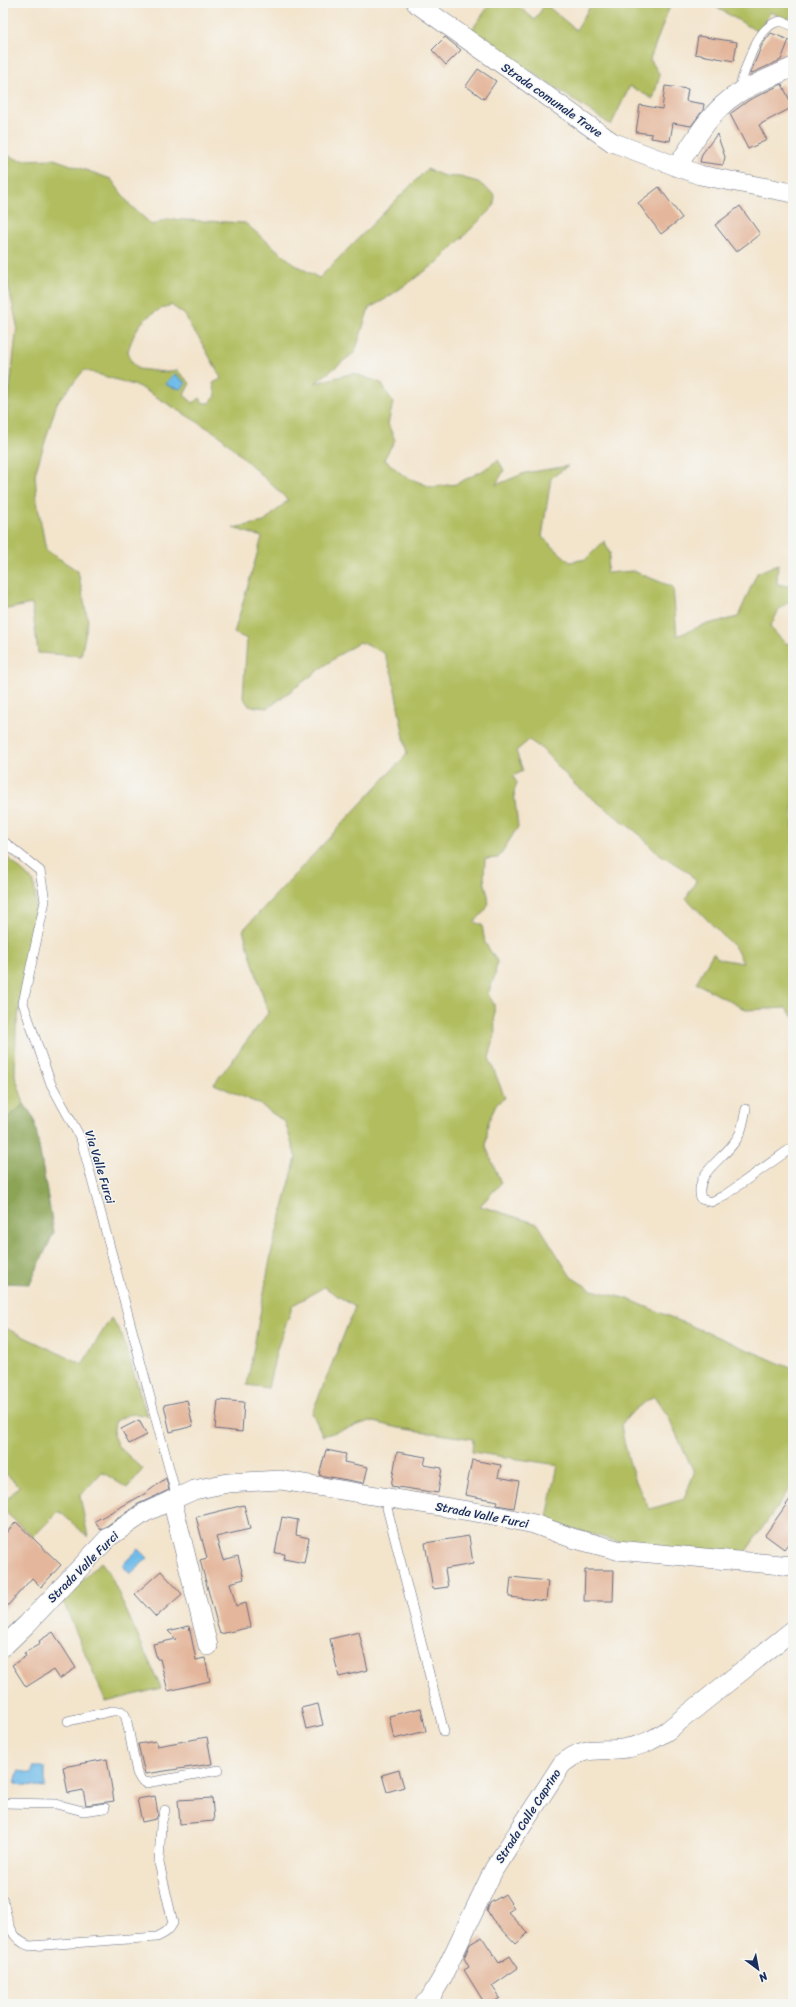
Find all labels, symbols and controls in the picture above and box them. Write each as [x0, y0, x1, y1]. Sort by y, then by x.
street label: Strada comunale Trave [497, 57, 607, 143]
street label: Via Valle Furci [78, 1127, 122, 1207]
street label: Strada Valle Furci [433, 1495, 531, 1535]
street label: Strada Valle Furci [42, 1525, 125, 1608]
street label: Strada Colle Caprino [489, 1764, 567, 1868]
north arrow [738, 1949, 778, 1989]
text: N [754, 1966, 772, 1987]

